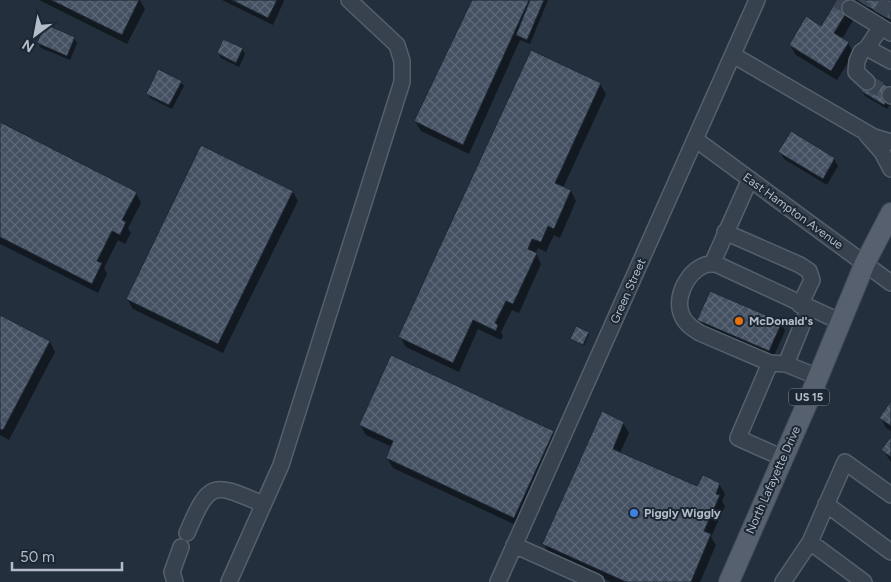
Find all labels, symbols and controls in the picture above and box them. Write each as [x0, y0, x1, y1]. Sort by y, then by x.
north arrow [10, 10, 60, 60]
text: N [19, 36, 37, 56]
street label: East Hampton Avenue [740, 170, 846, 252]
street label: Green Street [607, 256, 649, 326]
place label: McDonald's [749, 314, 813, 328]
marker: McDonald's [733, 315, 745, 327]
road number: US 15 [789, 388, 829, 406]
street label: North Lafayette Drive [743, 424, 803, 536]
place label: Piggly Wiggly [644, 506, 721, 520]
marker: Piggly Wiggly [628, 507, 640, 519]
scale bar [12, 540, 122, 572]
text: 50 m [20, 548, 55, 566]

